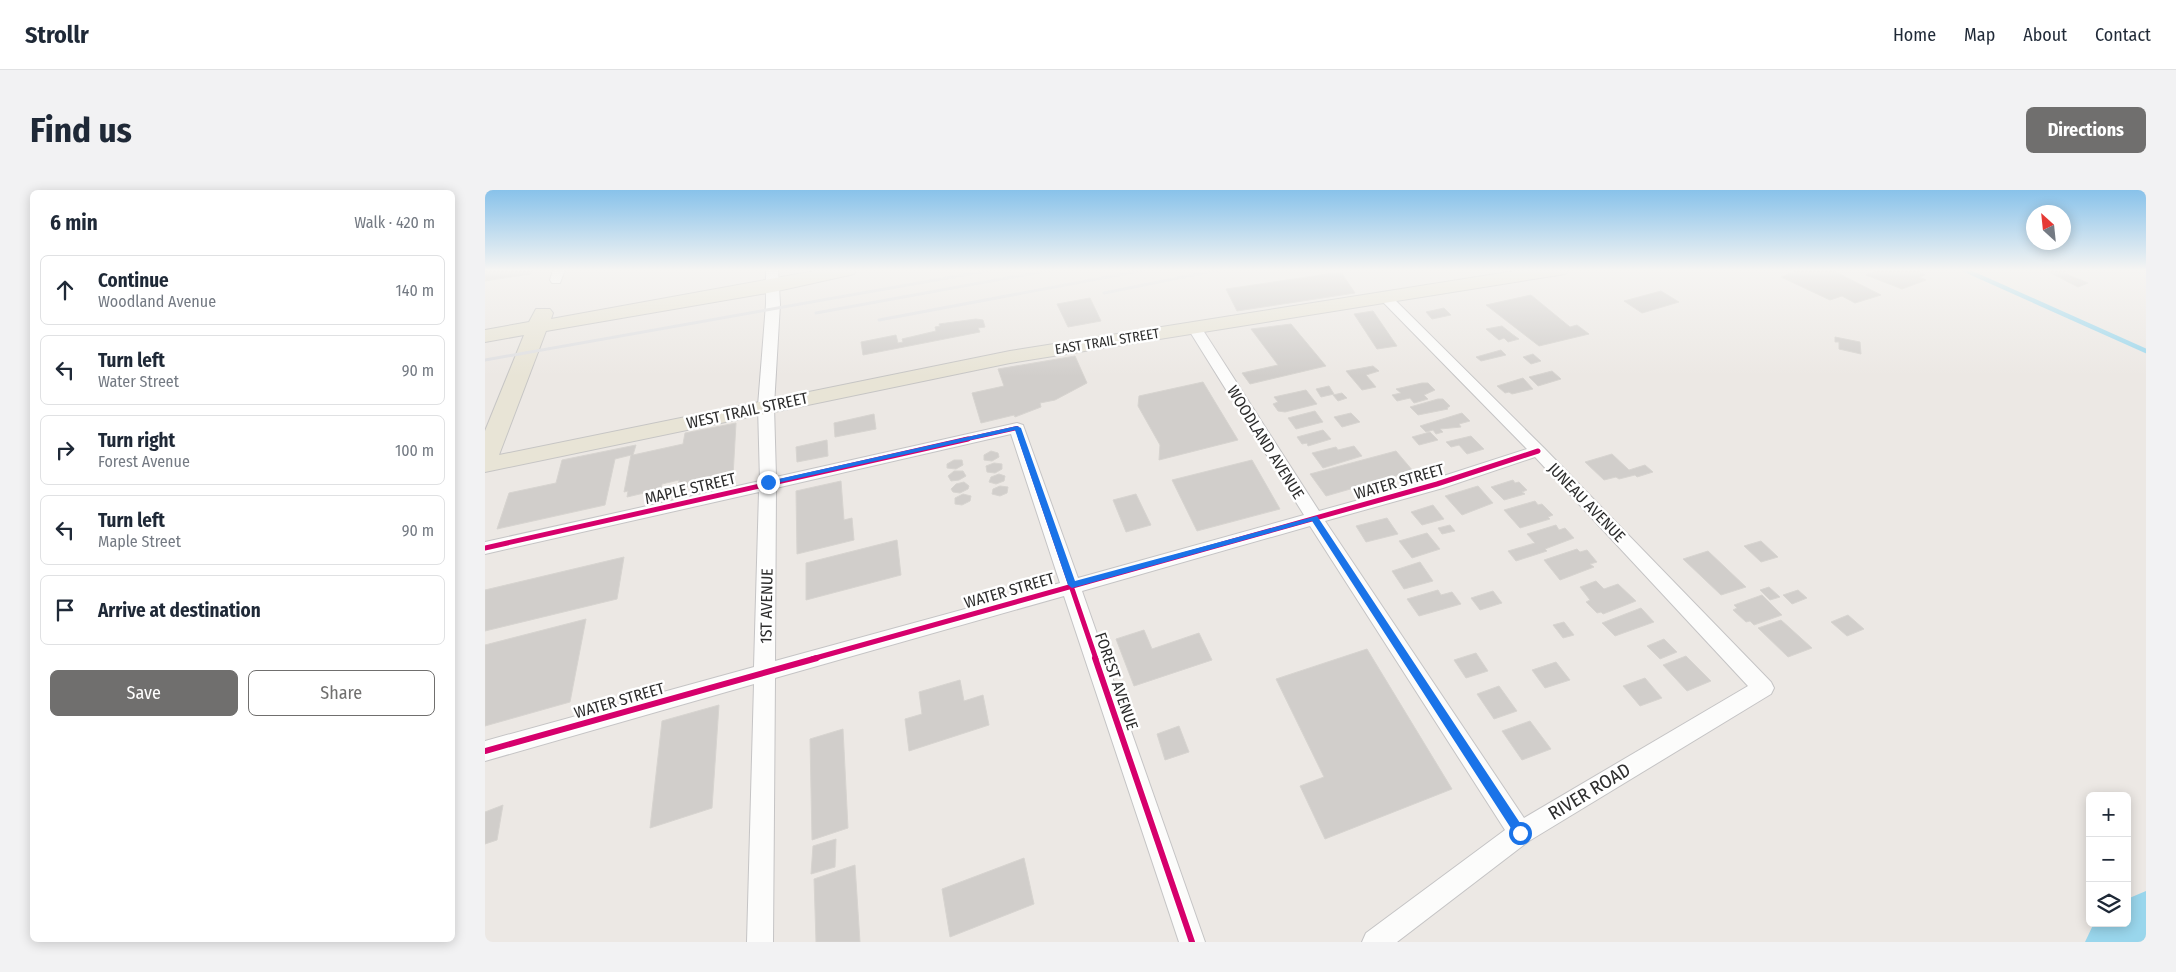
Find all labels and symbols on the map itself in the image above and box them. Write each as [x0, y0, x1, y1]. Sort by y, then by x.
north arrow [2026, 205, 2071, 250]
street label: EAST TRAIL STREET [1054, 325, 1161, 358]
street label: WOODLAND AVENUE [1223, 382, 1308, 502]
street label: WEST TRAIL STREET [685, 388, 810, 433]
street label: WATER STREET [1352, 459, 1447, 503]
street label: JUNEAU AVENUE [1544, 459, 1629, 546]
street label: MAPLE STREET [643, 469, 738, 508]
route end [757, 471, 780, 494]
street label: 1ST AVENUE [756, 568, 777, 644]
street label: WATER STREET [962, 568, 1057, 612]
street label: FOREST AVENUE [1091, 630, 1142, 733]
street label: WATER STREET [572, 678, 667, 722]
street label: RIVER ROAD [1544, 758, 1634, 825]
route start [1509, 822, 1532, 845]

